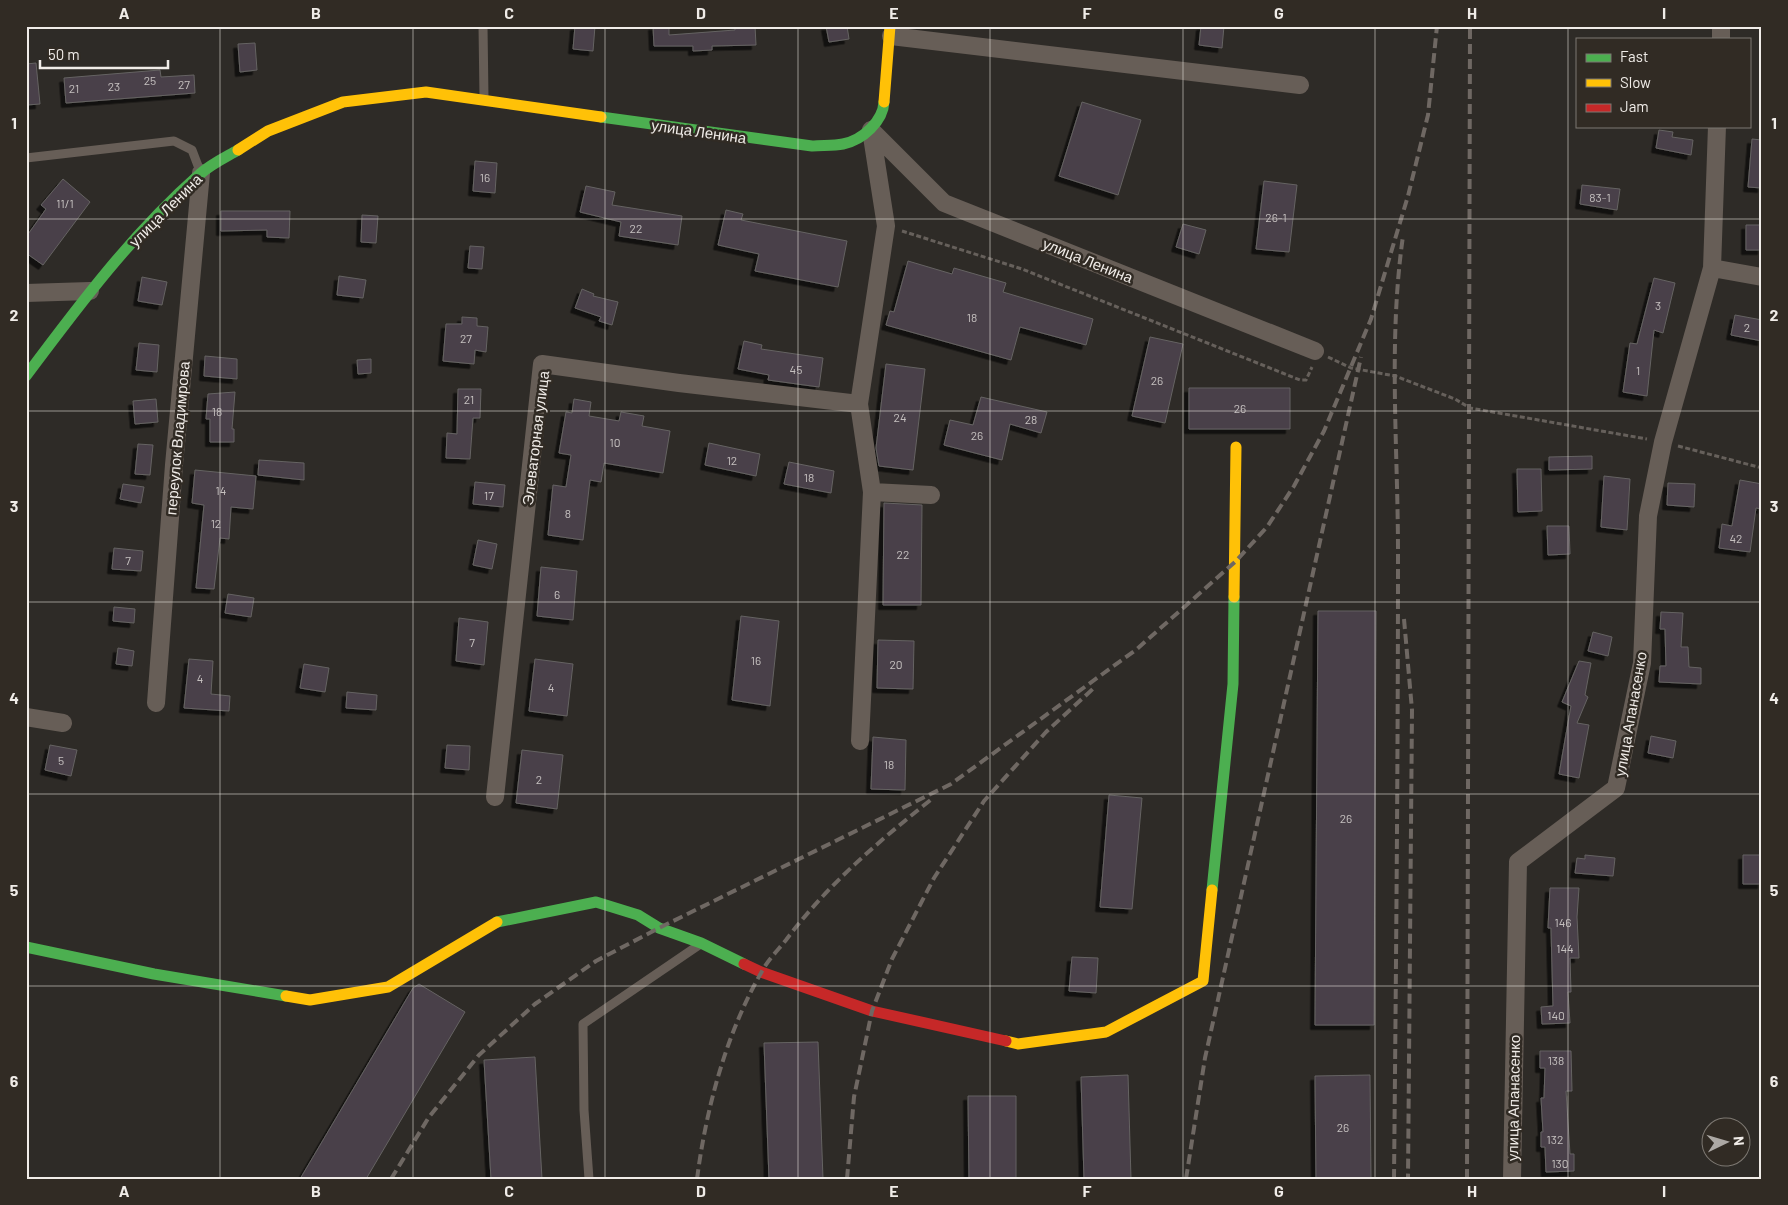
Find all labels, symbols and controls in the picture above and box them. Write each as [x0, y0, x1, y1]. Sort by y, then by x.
text: A [119, 3, 130, 22]
text: B [311, 3, 321, 22]
text: C [504, 3, 514, 22]
text: D [696, 3, 706, 22]
text: E [889, 3, 899, 22]
text: F [1083, 3, 1092, 22]
text: G [1274, 3, 1284, 22]
text: H [1467, 3, 1477, 22]
text: I [1662, 3, 1666, 22]
scale bar [40, 38, 168, 70]
legend [1576, 38, 1750, 128]
text: 50 m [48, 45, 80, 63]
text: Fast [1620, 47, 1648, 65]
house number: 25 [144, 73, 156, 87]
text: Slow [1620, 73, 1651, 91]
house number: 27 [178, 77, 190, 91]
house number: 23 [108, 79, 120, 93]
house number: 21 [69, 81, 79, 95]
text: Jam [1620, 97, 1649, 115]
text: 1 [11, 113, 17, 132]
text: 1 [1771, 113, 1777, 132]
street label: улица Ленина [650, 115, 748, 147]
street label: улица Ленина [125, 169, 206, 250]
house number: 16 [480, 170, 490, 184]
house number: 83-1 [1589, 190, 1611, 204]
house number: 11/1 [56, 196, 74, 210]
house number: 26-1 [1265, 210, 1287, 224]
house number: 22 [630, 221, 642, 235]
street label: улица Ленина [1040, 234, 1136, 287]
house number: 3 [1655, 298, 1661, 312]
text: 2 [10, 305, 19, 324]
text: 2 [1770, 305, 1779, 324]
house number: 18 [967, 310, 977, 324]
house number: 2 [1744, 320, 1750, 334]
house number: 27 [460, 331, 472, 345]
street label: переулок Владимрова [161, 360, 193, 516]
house number: 45 [790, 362, 802, 376]
house number: 1 [1636, 363, 1640, 377]
street label: Элеваторная улица [518, 369, 552, 506]
house number: 26 [1151, 373, 1163, 387]
house number: 21 [464, 392, 474, 406]
house number: 26 [1234, 401, 1246, 415]
house number: 18 [212, 404, 222, 418]
house number: 24 [893, 410, 907, 424]
house number: 28 [1025, 412, 1037, 426]
house number: 26 [971, 428, 983, 442]
house number: 10 [610, 435, 620, 449]
house number: 12 [727, 453, 737, 467]
house number: 18 [804, 470, 814, 484]
house number: 14 [216, 483, 226, 497]
house number: 17 [484, 488, 494, 502]
text: 3 [10, 496, 18, 515]
text: 3 [1770, 496, 1778, 515]
house number: 8 [565, 506, 571, 520]
house number: 12 [211, 516, 221, 530]
house number: 42 [1729, 531, 1743, 545]
house number: 22 [897, 547, 909, 561]
house number: 7 [125, 553, 131, 567]
house number: 6 [554, 587, 560, 601]
house number: 7 [469, 635, 475, 649]
street label: улица Апанасенко [1610, 650, 1650, 778]
house number: 16 [751, 653, 761, 667]
house number: 20 [889, 657, 903, 671]
house number: 4 [197, 671, 203, 685]
house number: 4 [548, 680, 554, 694]
text: 4 [9, 688, 19, 707]
text: 4 [1769, 688, 1779, 707]
house number: 5 [58, 753, 64, 767]
house number: 18 [884, 757, 894, 771]
house number: 2 [536, 772, 542, 786]
house number: 26 [1340, 811, 1352, 825]
text: 5 [10, 880, 19, 899]
text: 5 [1770, 880, 1779, 899]
house number: 146 [1555, 915, 1572, 929]
house number: 144 [1556, 941, 1574, 955]
house number: 140 [1547, 1008, 1565, 1022]
street label: улица Апанасенко [1503, 1035, 1523, 1161]
house number: 138 [1548, 1053, 1564, 1067]
text: 6 [10, 1071, 19, 1090]
text: 6 [1770, 1071, 1779, 1090]
north arrow [1700, 1118, 1750, 1168]
house number: 26 [1337, 1120, 1349, 1134]
house number: 132 [1547, 1132, 1563, 1146]
text: N [1731, 1135, 1748, 1146]
house number: 130 [1551, 1156, 1569, 1170]
text: A [119, 1181, 130, 1200]
text: B [311, 1181, 321, 1200]
text: C [504, 1181, 514, 1200]
text: D [696, 1181, 706, 1200]
text: E [889, 1181, 899, 1200]
text: F [1083, 1181, 1092, 1200]
text: G [1274, 1181, 1284, 1200]
text: H [1467, 1181, 1477, 1200]
text: I [1662, 1181, 1666, 1200]

